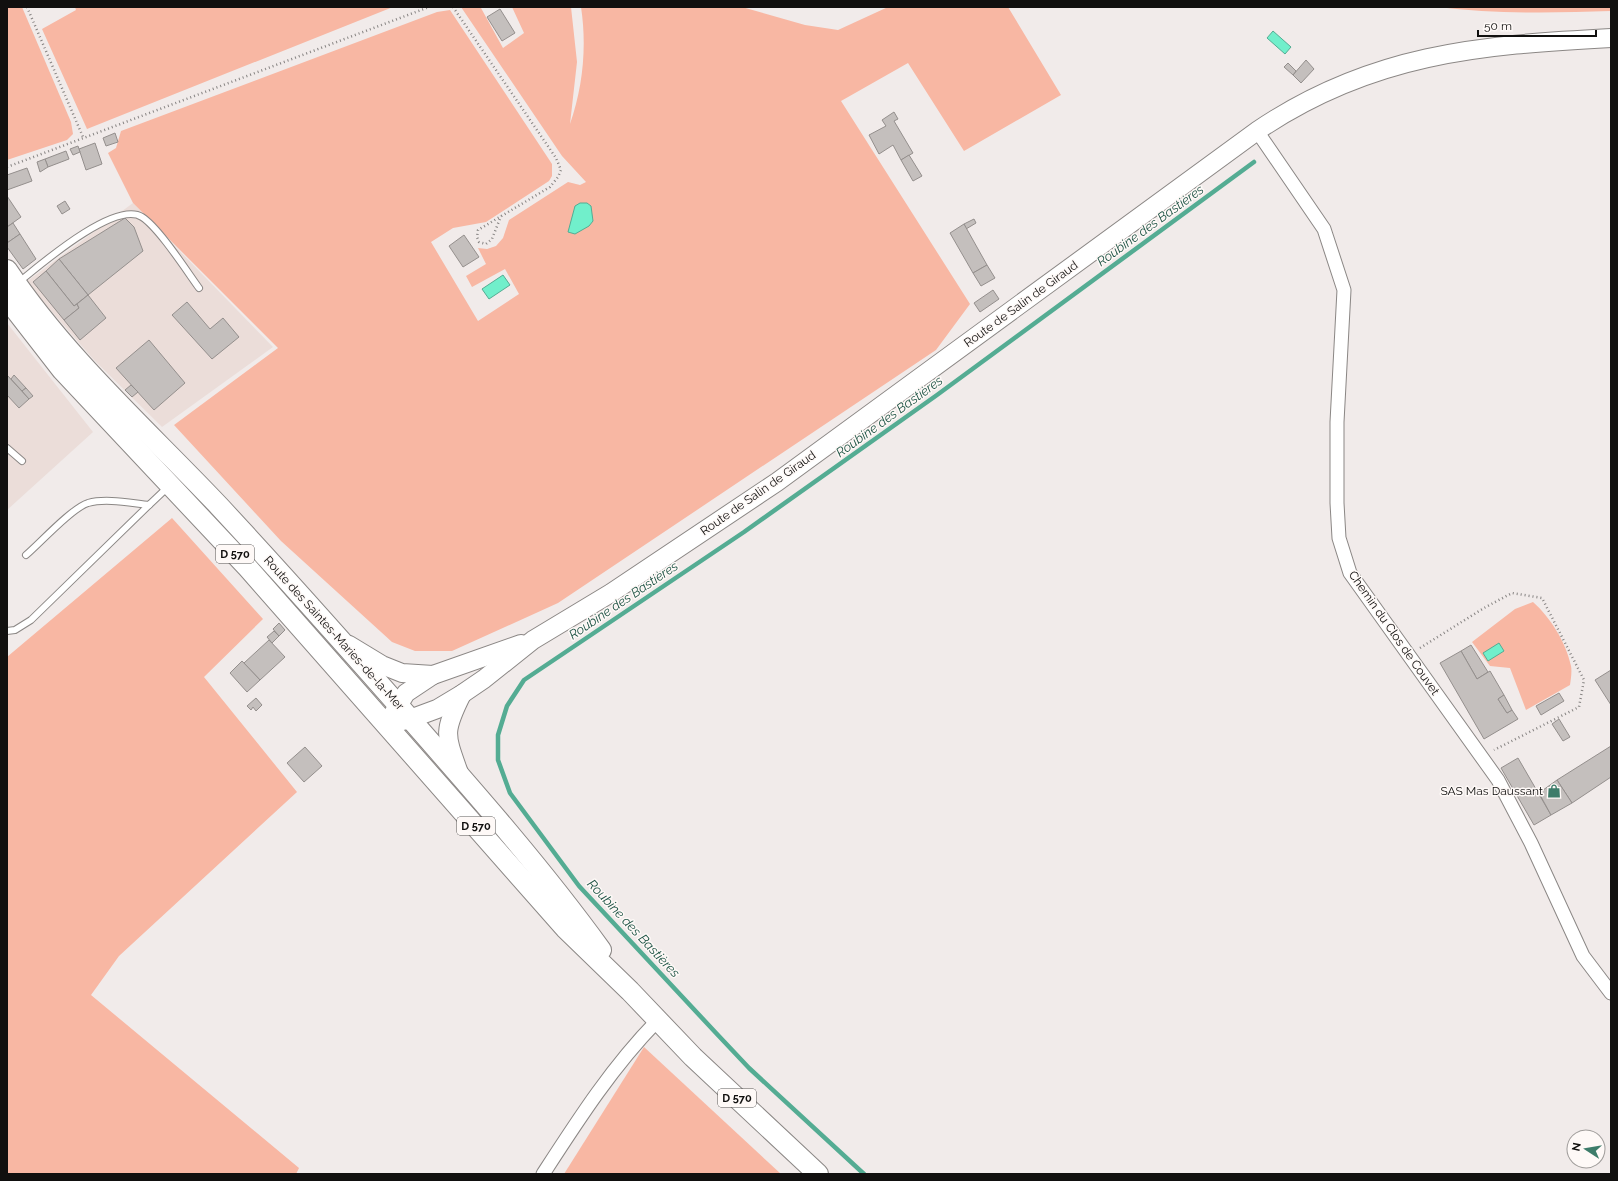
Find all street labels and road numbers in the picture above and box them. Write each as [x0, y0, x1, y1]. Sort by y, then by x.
street label: Route de Salin de Giraud [961, 258, 1081, 350]
street label: Route de Salin de Giraud [698, 448, 818, 538]
road number: D 570 [216, 545, 254, 563]
street label: Route des Saintes-Maries-de-la-Mer [261, 553, 407, 713]
street label: Chemin du Clos de Couvet [1346, 568, 1442, 698]
road number: D 570 [457, 817, 495, 835]
road number: D 570 [718, 1089, 756, 1107]

